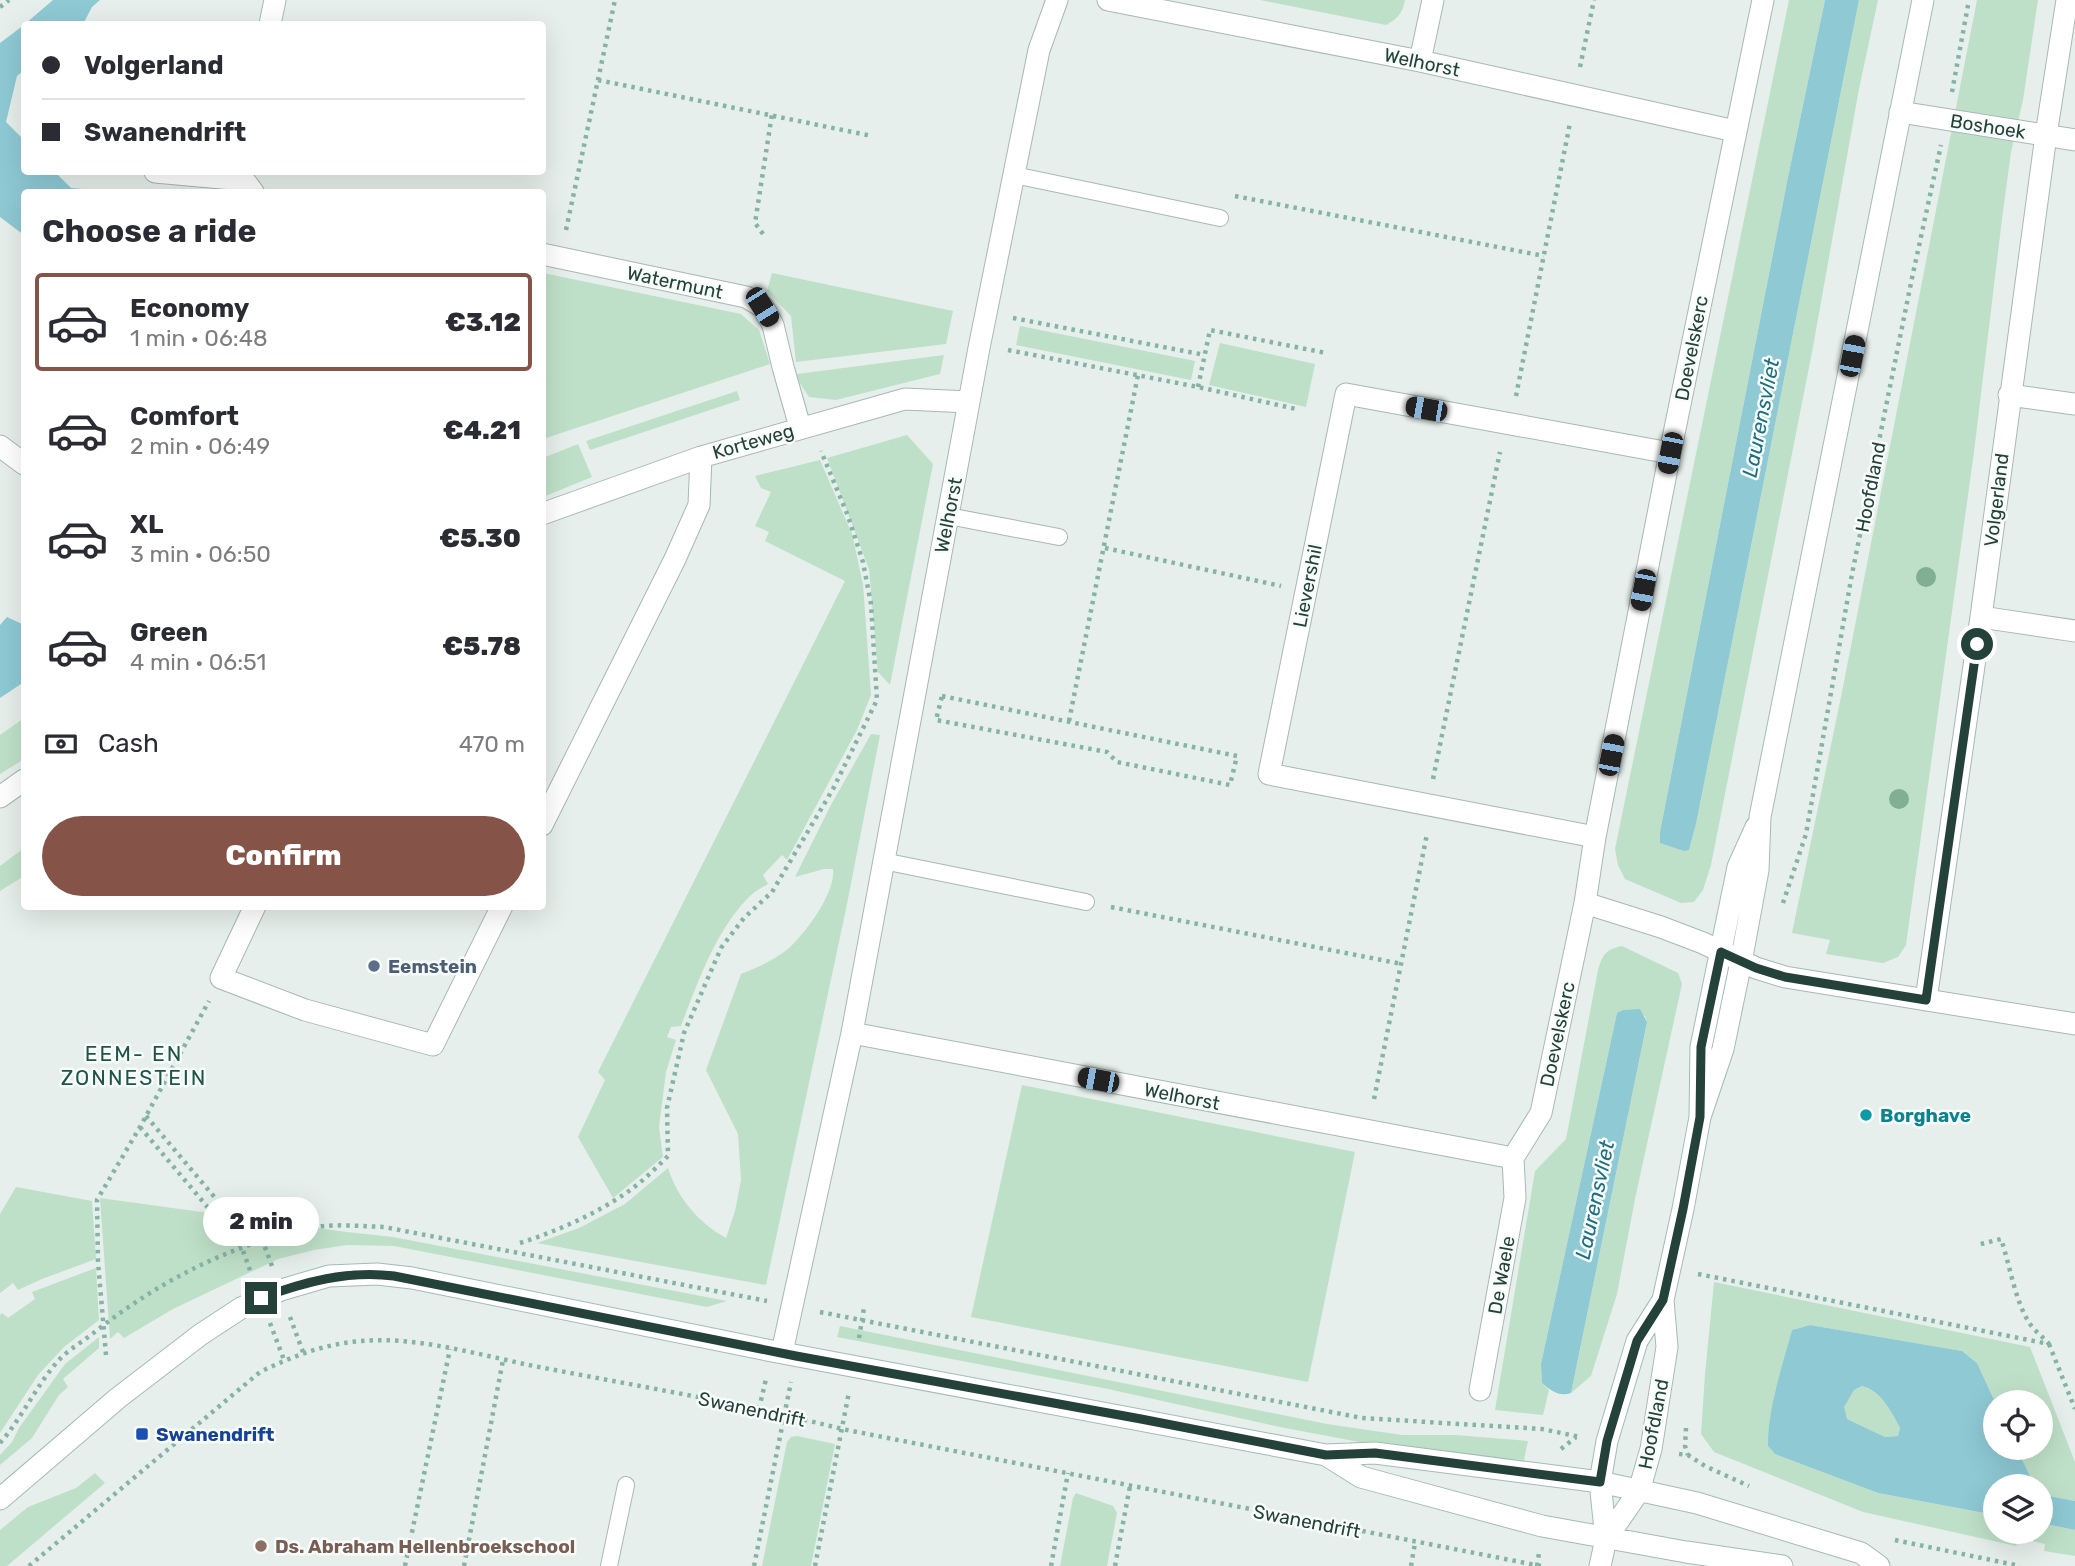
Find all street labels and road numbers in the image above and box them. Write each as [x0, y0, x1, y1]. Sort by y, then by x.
street label: Welhorst [1382, 43, 1462, 82]
street label: Boshoek [1948, 109, 2028, 144]
street label: Watermunt [625, 261, 726, 304]
street label: Doevelskerc [1670, 293, 1713, 403]
street label: Korteweg [710, 419, 797, 464]
street label: Hoofdland [1850, 440, 1891, 534]
street label: Volgerland [1979, 452, 2014, 548]
street label: Welhorst [930, 475, 967, 555]
street label: Lievershil [1288, 543, 1327, 630]
street label: Doevelskerc [1535, 979, 1580, 1089]
street label: Welhorst [1142, 1078, 1222, 1115]
street label: De Waele [1483, 1234, 1520, 1316]
street label: Hoofdland [1633, 1377, 1674, 1471]
street label: Swanendrift [696, 1387, 808, 1432]
street label: Swanendrift [1251, 1500, 1363, 1543]

